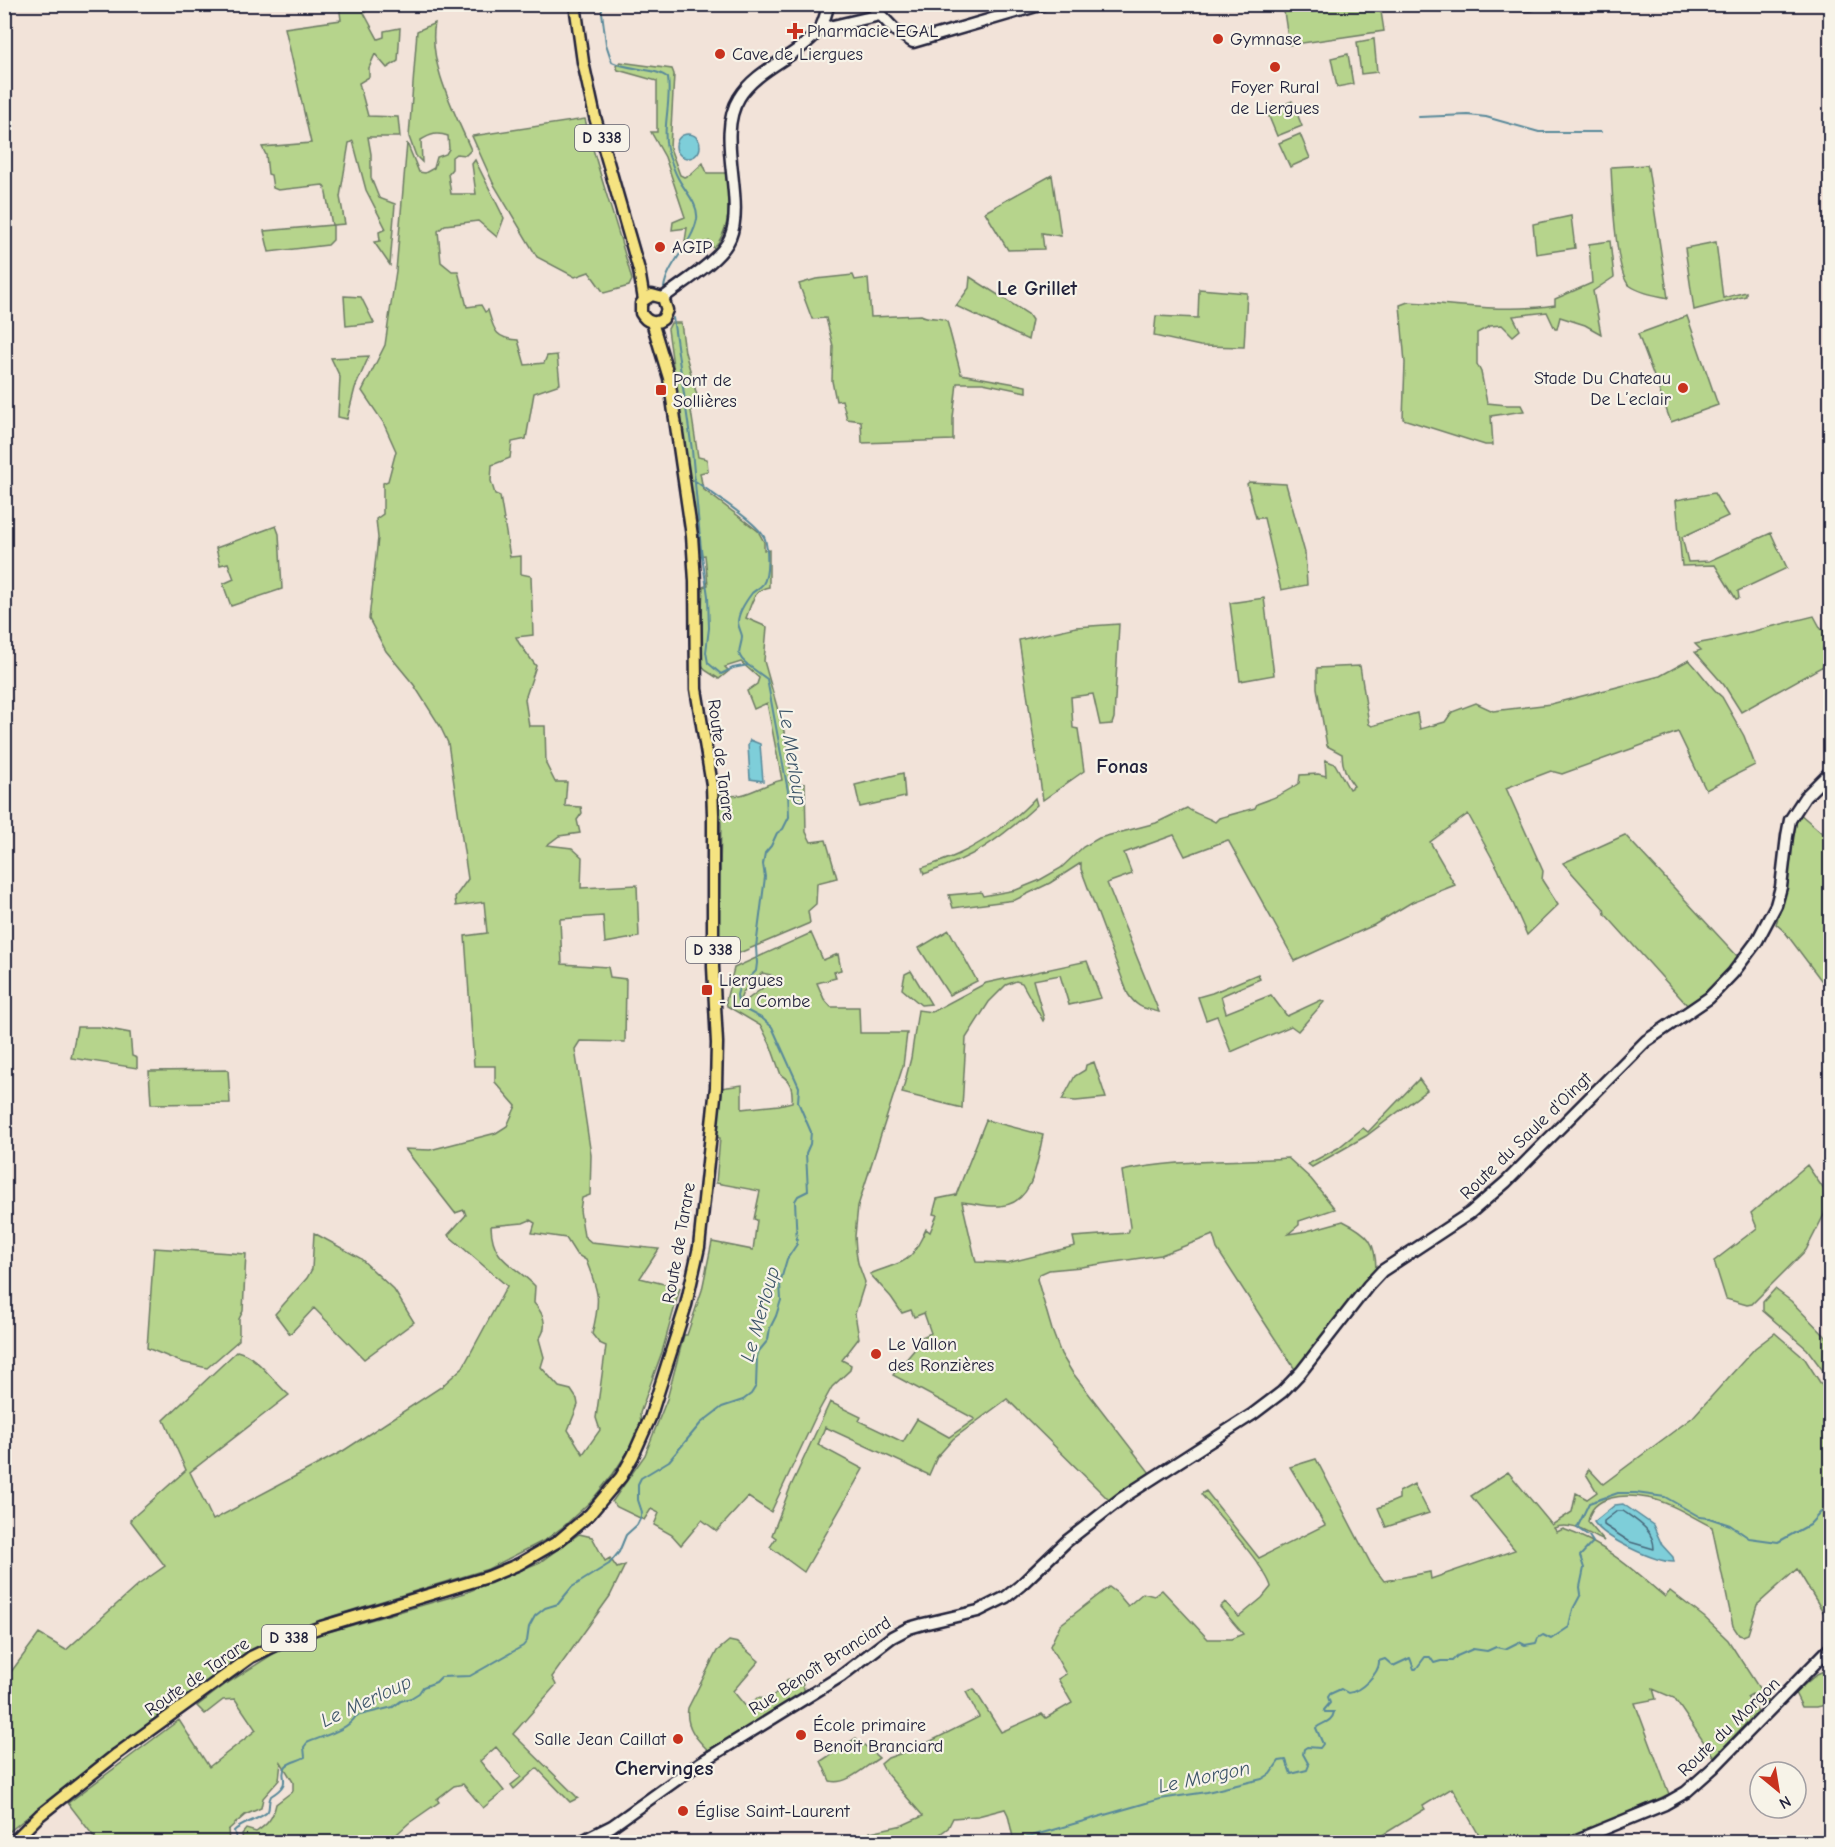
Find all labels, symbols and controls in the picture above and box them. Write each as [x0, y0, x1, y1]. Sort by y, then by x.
place label: Pharmacie EGAL [807, 21, 938, 42]
marker: Pharmacie EGAL [788, 24, 802, 38]
place label: Gymnase [1230, 29, 1302, 50]
marker: Gymnase [1211, 32, 1225, 46]
place label: Cave de Liergues [732, 44, 863, 65]
marker: Cave de Liergues [713, 47, 727, 61]
marker: Foyer Rural de Liergues [1268, 60, 1282, 74]
place label: Foyer Rural de Liergues [1231, 77, 1319, 119]
road number: D 338 [575, 125, 629, 151]
place label: AGIP [672, 237, 712, 258]
marker: AGIP [653, 240, 667, 254]
district label: Le Grillet [997, 277, 1077, 300]
place label: Stade Du Chateau De L’eclair [1534, 368, 1672, 410]
place label: Pont de Sollières [673, 370, 737, 412]
marker: Stade Du Chateau De L’eclair [1676, 381, 1690, 395]
marker: Pont de Sollières [654, 383, 668, 397]
street label: Route de Tarare [703, 698, 739, 822]
water label: Le Merloup [774, 707, 812, 807]
district label: Fonas [1096, 755, 1148, 778]
road number: D 338 [686, 937, 740, 963]
place label: Liergues - La Combe [719, 970, 810, 1012]
marker: Liergues - La Combe [700, 983, 714, 997]
street label: Route du Saule d'Oingt [1456, 1067, 1597, 1204]
street label: Route de Tarare [658, 1181, 700, 1305]
water label: Le Merloup [736, 1264, 784, 1364]
place label: Le Vallon des Ronzières [888, 1334, 994, 1376]
marker: Le Vallon des Ronzières [869, 1347, 883, 1361]
street label: Rue Benoît Branciard [745, 1612, 895, 1720]
road number: D 338 [262, 1625, 316, 1651]
street label: Route de Tarare [141, 1633, 253, 1721]
water label: Le Merloup [317, 1670, 415, 1732]
street label: Route du Morgon [1674, 1673, 1784, 1781]
place label: École primaire Benoit Branciard [813, 1714, 943, 1757]
marker: École primaire Benoit Branciard [794, 1728, 808, 1742]
place label: Salle Jean Caillat [535, 1729, 667, 1750]
marker: Salle Jean Caillat [671, 1732, 685, 1746]
district label: Chervinges [615, 1756, 713, 1780]
water label: Le Morgon [1156, 1756, 1252, 1798]
north arrow [1748, 1760, 1808, 1820]
text: N [1776, 1792, 1794, 1813]
place label: Église Saint-Laurent [695, 1800, 850, 1822]
marker: Église Saint-Laurent [676, 1804, 690, 1818]

